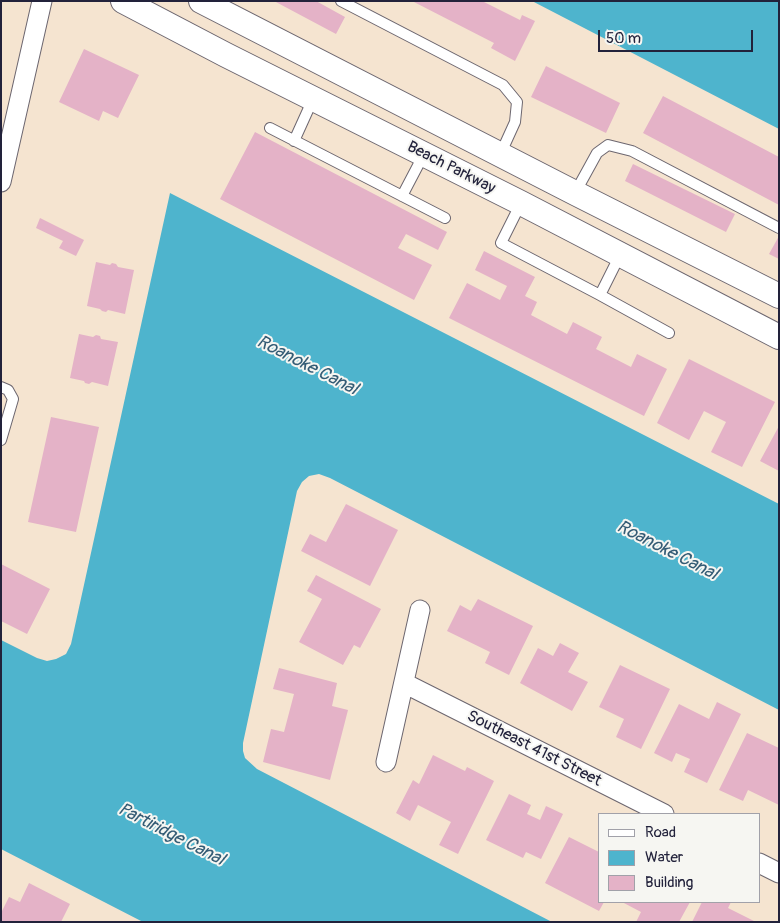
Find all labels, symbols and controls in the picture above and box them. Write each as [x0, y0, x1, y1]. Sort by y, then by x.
scale bar [600, 20, 755, 52]
text: 50 m [606, 29, 641, 48]
street label: Beach Parkway [404, 138, 498, 198]
water label: Roanoke Canal [253, 331, 361, 401]
water label: Roanoke Canal [613, 516, 721, 586]
street label: Southeast 41st Street [464, 707, 604, 791]
water label: Partiridge Canal [114, 799, 228, 871]
legend [598, 813, 760, 903]
text: Road [645, 823, 676, 842]
text: Water [645, 848, 683, 867]
text: Building [645, 873, 693, 892]

